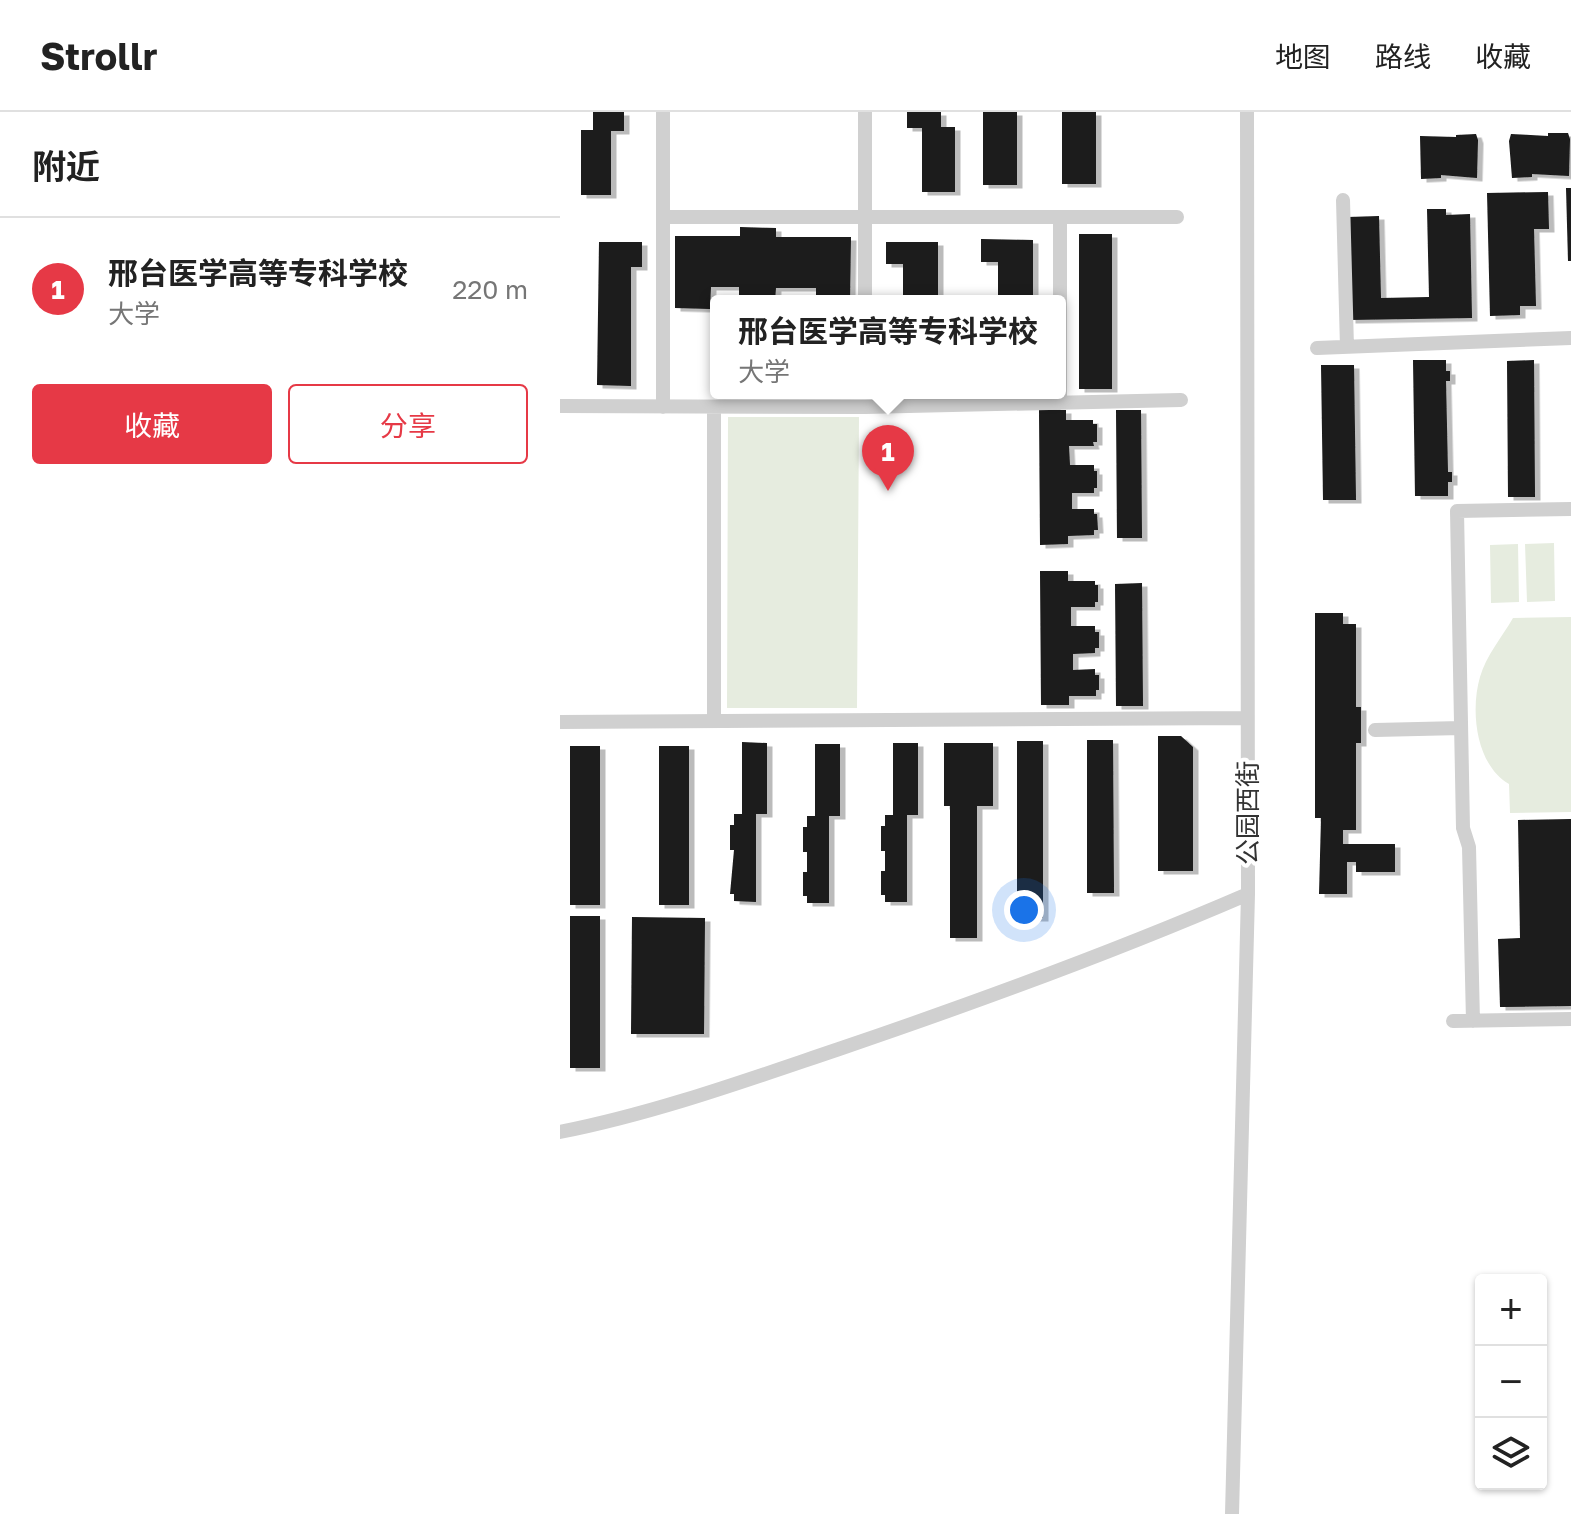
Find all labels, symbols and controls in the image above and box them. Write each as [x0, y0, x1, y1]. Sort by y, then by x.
text: Strollr [40, 33, 158, 78]
text: 地图 [1275, 40, 1331, 73]
text: 路线 [1375, 40, 1431, 73]
text: 收藏 [1475, 40, 1531, 73]
text: 附近 [32, 146, 100, 186]
text: 邢台医学高等专科学校 [108, 255, 408, 291]
text: 1 [51, 274, 65, 305]
text: 220 m [452, 274, 528, 305]
popup [710, 295, 1066, 399]
text: 大学 [108, 298, 160, 329]
text: 邢台医学高等专科学校 [738, 313, 1038, 349]
text: 大学 [738, 356, 790, 387]
button: 收藏 [32, 384, 272, 464]
button: 分享 [288, 384, 528, 464]
pin: 1 [862, 425, 914, 491]
street label: 公园西街 [1232, 761, 1263, 865]
your location [1004, 890, 1044, 930]
map controls [1475, 1274, 1547, 1490]
button: + [1475, 1274, 1547, 1346]
button: − [1475, 1346, 1547, 1418]
button: layers [1475, 1418, 1547, 1490]

